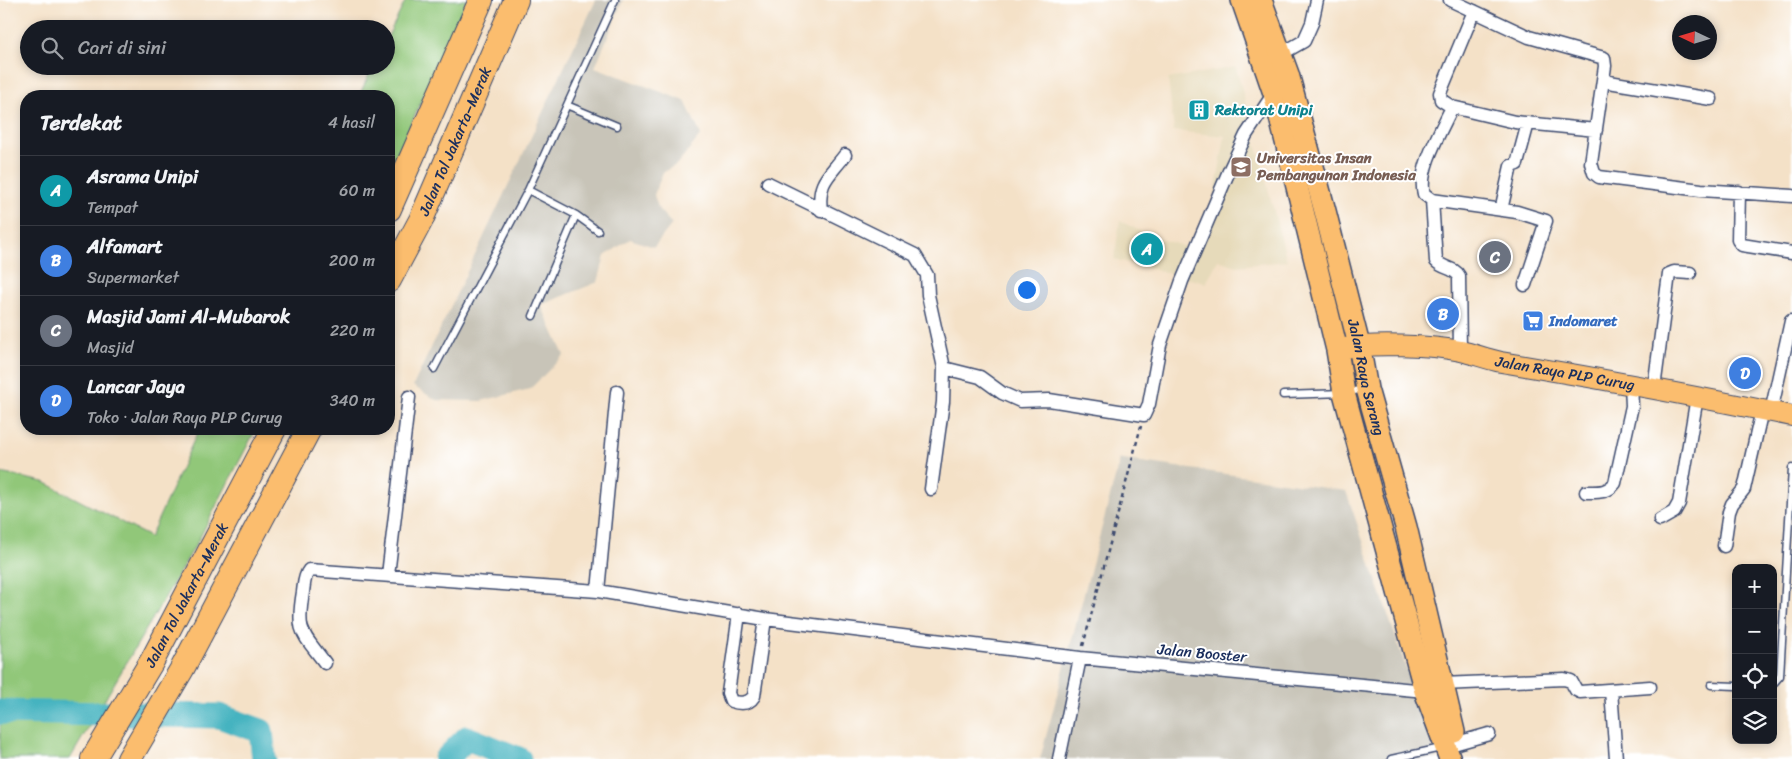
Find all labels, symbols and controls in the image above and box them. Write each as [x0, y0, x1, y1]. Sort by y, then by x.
north arrow [1672, 15, 1717, 60]
search box [20, 20, 395, 75]
text: Cari di sini [78, 31, 166, 64]
icon: search [38, 34, 66, 62]
street label: Jalan Tol Jakarta–Merak [411, 62, 499, 221]
place label: Rektorat Unipi [1214, 97, 1313, 123]
building icon: Rektorat Unipi [1187, 98, 1211, 122]
text: Terdekat [40, 104, 122, 142]
text: 4 hasil [328, 108, 375, 137]
place label: Universitas Insan Pembangunan Indonesia [1257, 145, 1416, 188]
school or university icon: Universitas Insan Pembangunan Indonesia [1229, 155, 1253, 179]
text: Asrama Unipi [87, 160, 198, 193]
text: A [51, 176, 61, 205]
text: 60 m [339, 176, 375, 205]
text: Tempat [87, 193, 138, 222]
text: Alfamart [87, 230, 163, 263]
pin: A [1131, 230, 1163, 268]
pin: C [1479, 238, 1511, 276]
text: B [51, 246, 61, 275]
text: 200 m [329, 246, 375, 275]
text: Supermarket [87, 263, 179, 292]
your location [1014, 277, 1040, 303]
pin: B [1427, 295, 1459, 333]
text: Masjid Jami Al-Mubarok [87, 300, 290, 333]
place label: Indomaret [1548, 308, 1618, 334]
supermarket icon: Indomaret [1521, 309, 1545, 333]
street label: Jalan Raya Serang [1340, 315, 1393, 439]
text: C [51, 316, 61, 345]
text: 220 m [330, 316, 375, 345]
text: Masjid [87, 333, 134, 362]
street label: Jalan Raya PLP Curug [1492, 348, 1637, 398]
pin: D [1729, 354, 1761, 392]
text: Lancar Jaya [87, 370, 185, 403]
text: D [51, 386, 61, 415]
text: 340 m [330, 386, 375, 415]
text: Toko · Jalan Raya PLP Curug [87, 403, 282, 432]
street label: Jalan Tol Jakarta–Merak [137, 518, 236, 673]
map controls [1732, 564, 1777, 744]
button: + [1732, 564, 1777, 609]
button: − [1732, 609, 1777, 654]
street label: Jalan Booster [1155, 636, 1249, 670]
button: locate [1732, 654, 1777, 699]
button: layers [1732, 699, 1777, 744]

